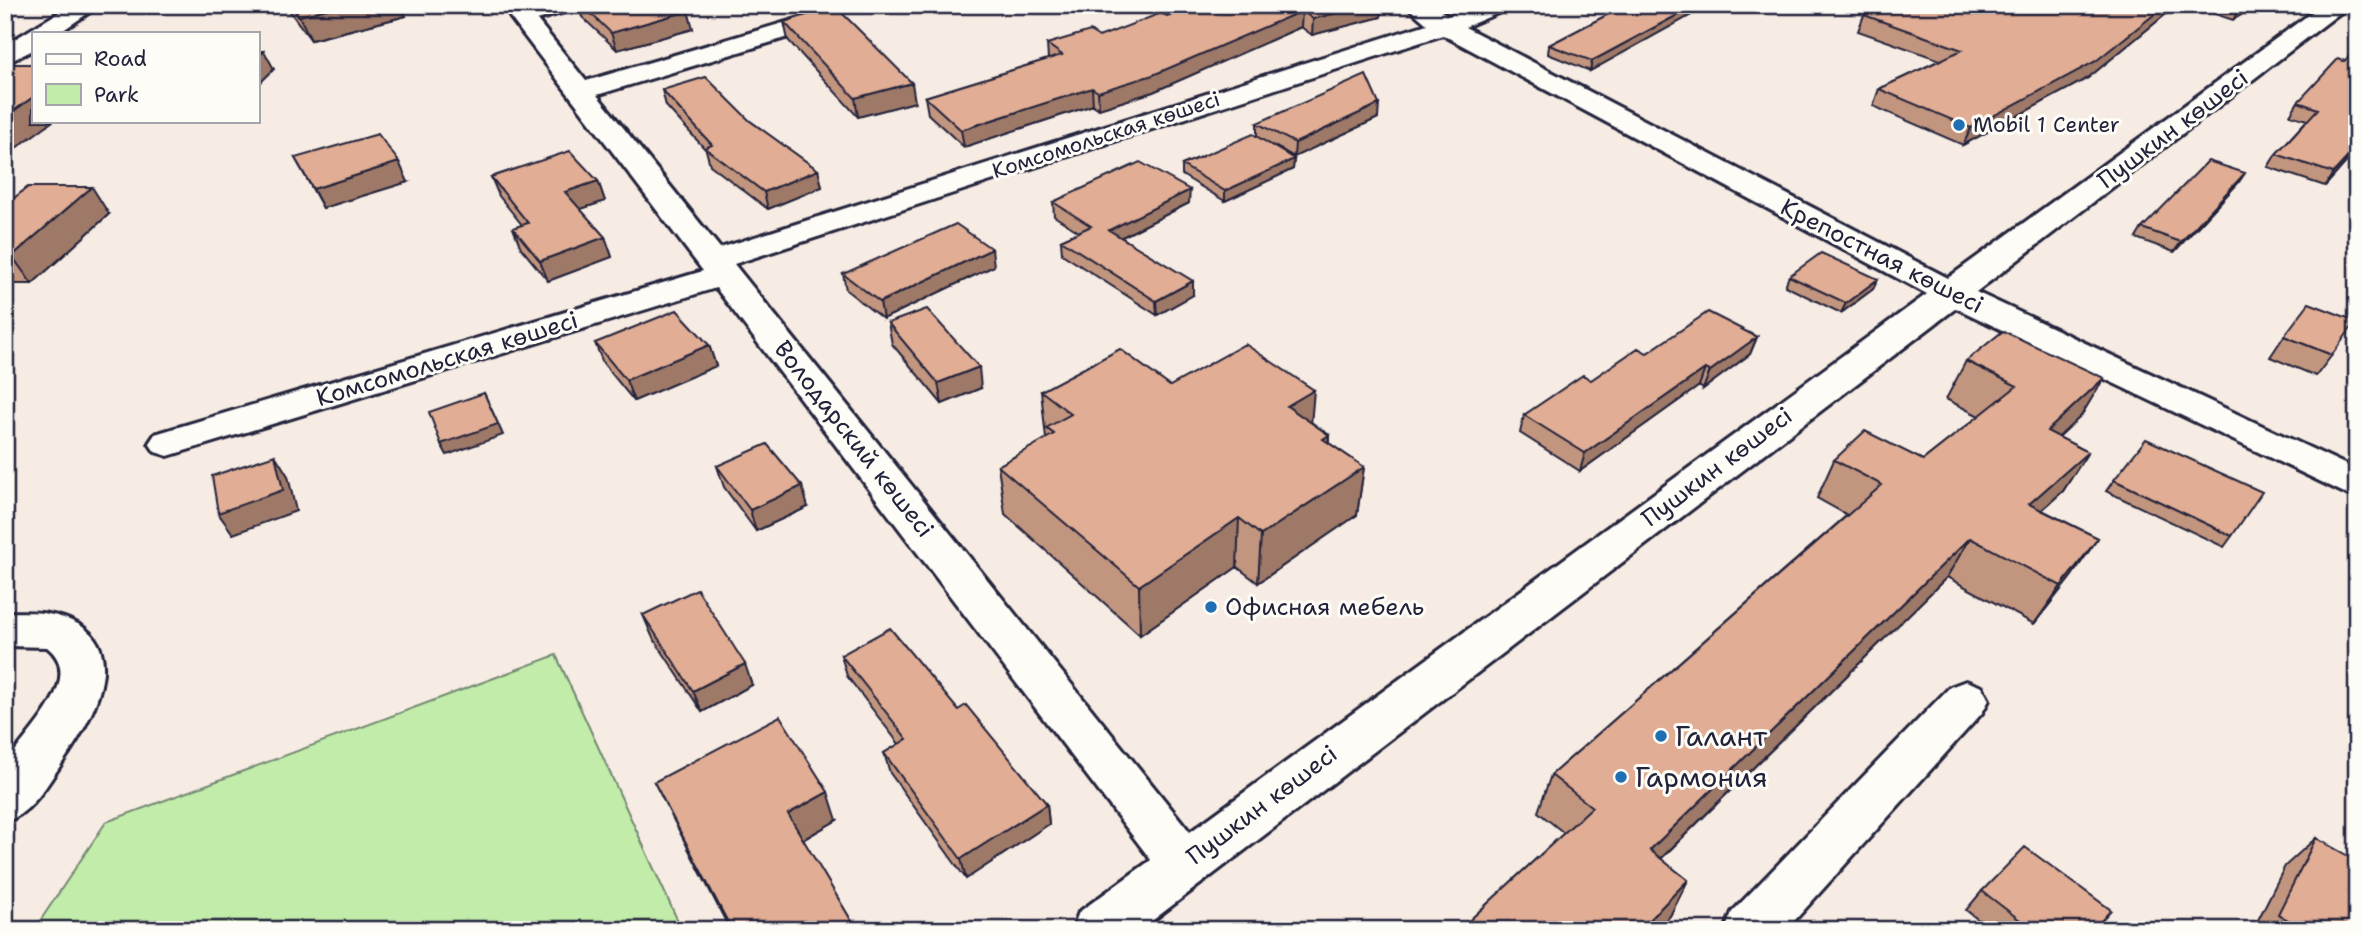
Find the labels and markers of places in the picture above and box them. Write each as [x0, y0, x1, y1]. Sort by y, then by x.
place label: Mobil 1 Center [1973, 111, 2120, 139]
marker: Mobil 1 Center [1951, 117, 1967, 133]
place label: Офисная мебель [1225, 591, 1424, 623]
marker: Офисная мебель [1203, 599, 1219, 615]
place label: Галант [1675, 717, 1768, 755]
marker: Галант [1653, 728, 1669, 744]
place label: Гармония [1635, 758, 1768, 796]
marker: Гармония [1613, 769, 1629, 785]

